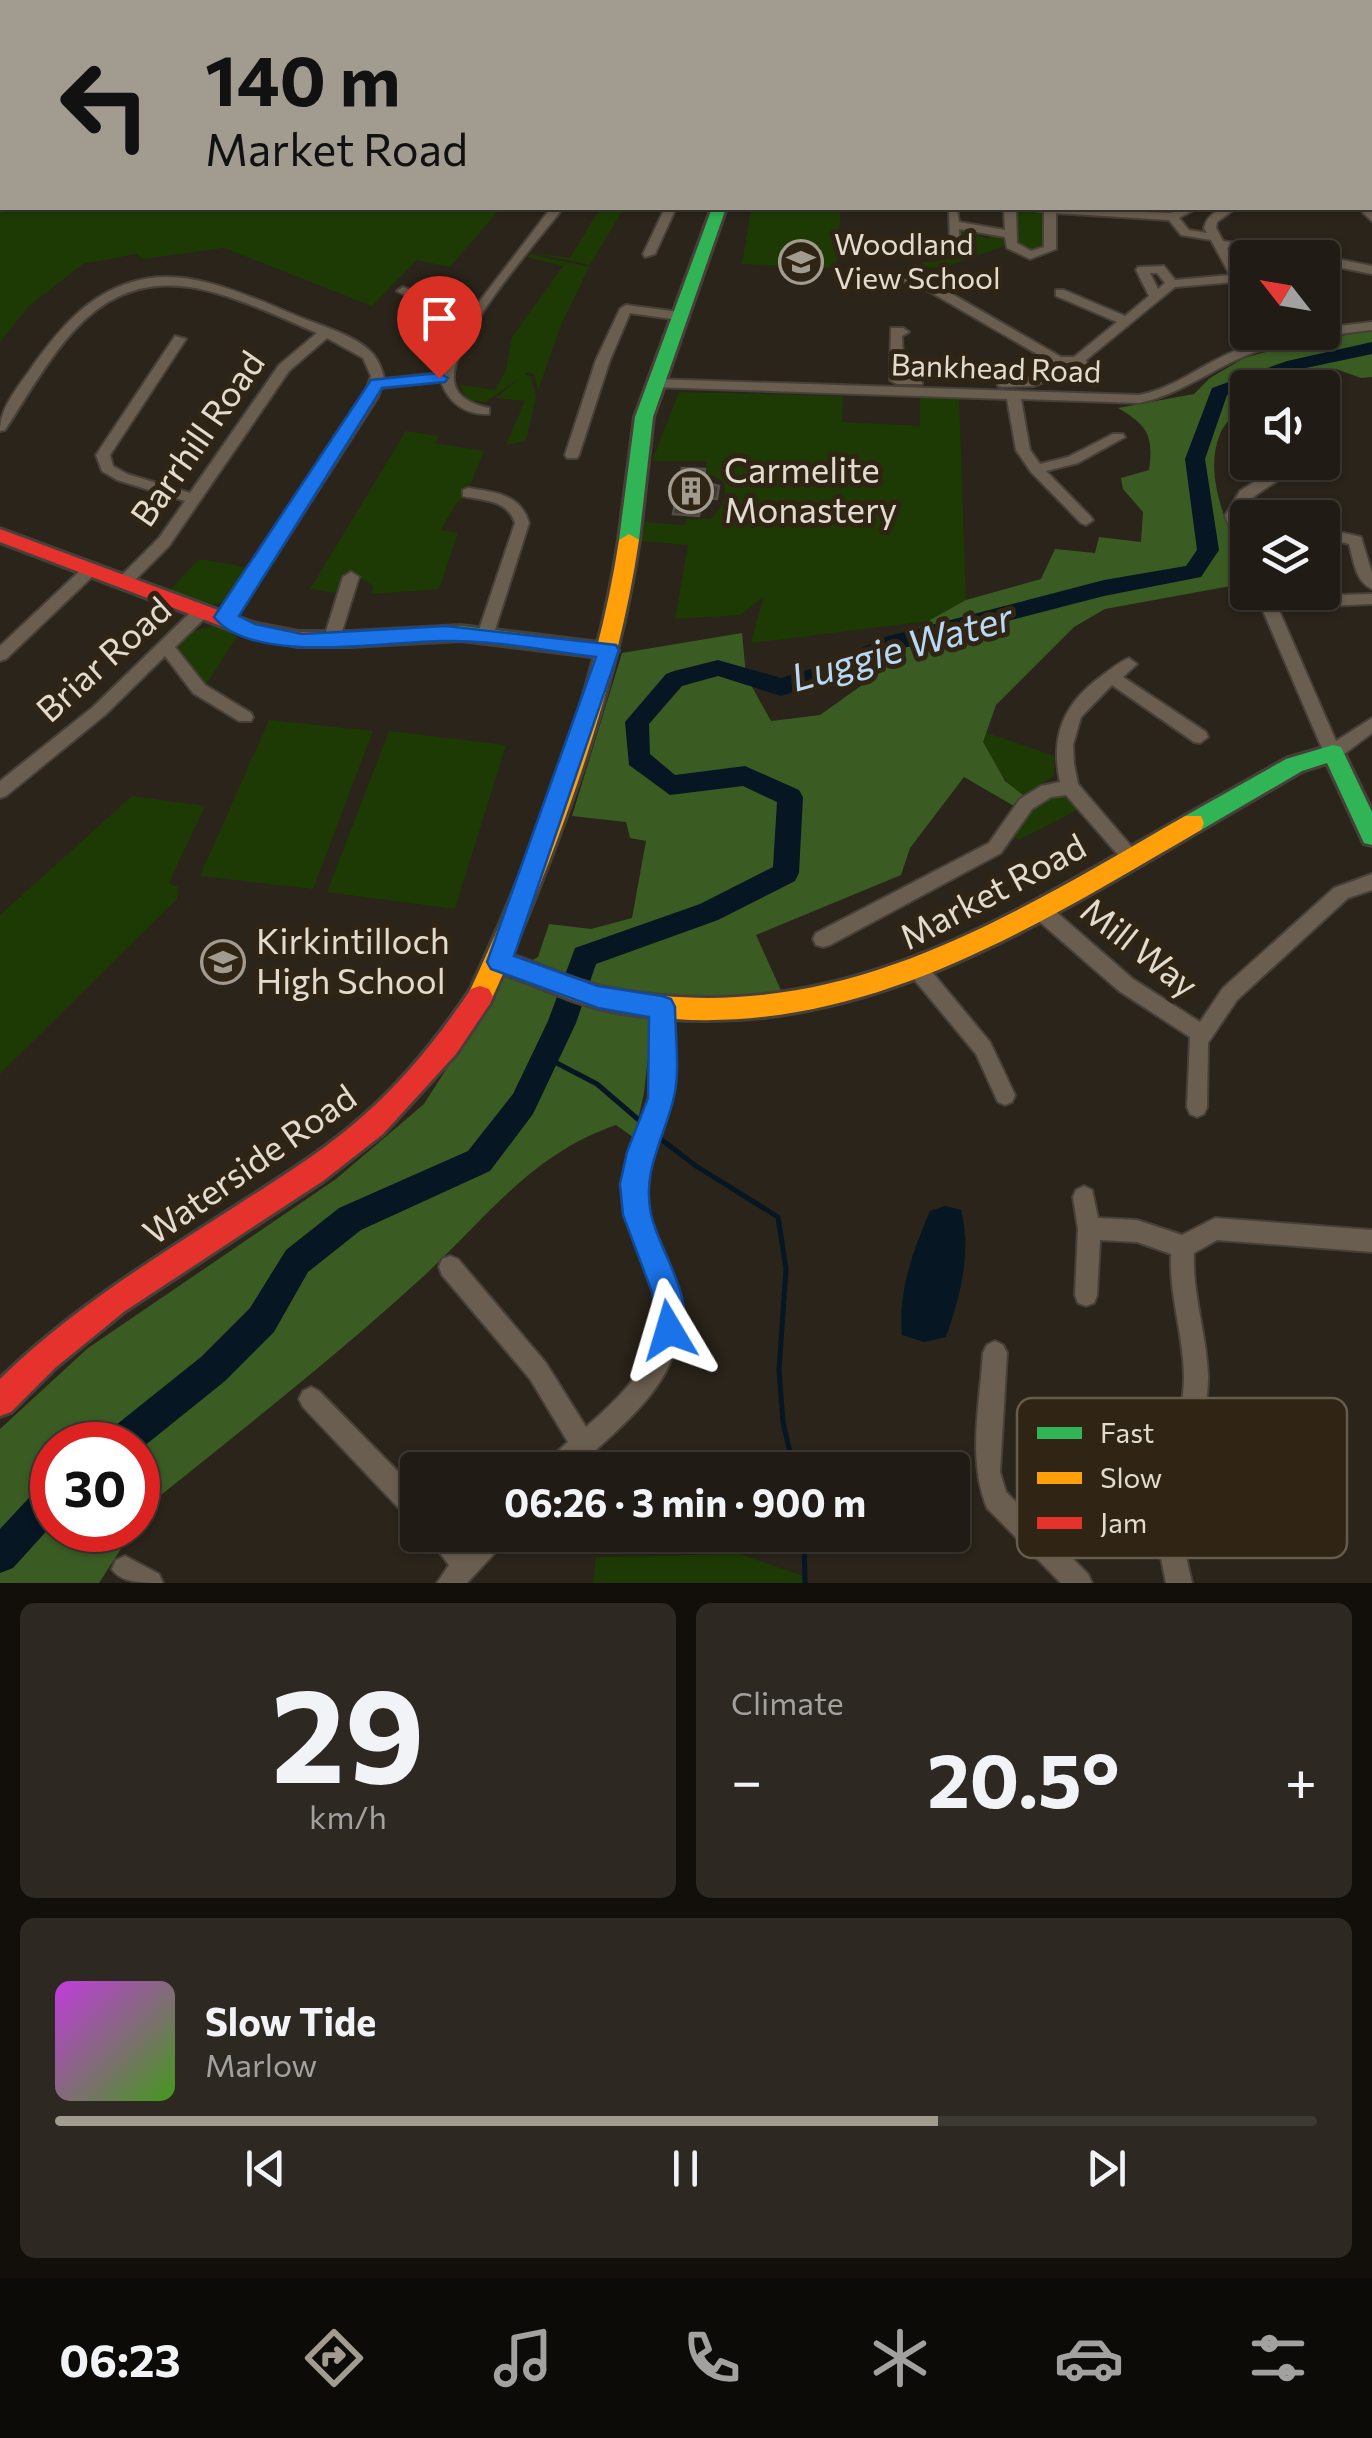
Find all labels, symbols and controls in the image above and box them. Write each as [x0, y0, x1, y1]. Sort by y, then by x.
text: 140 m [205, 35, 401, 120]
icon: left [40, 40, 170, 170]
text: Market Road [205, 120, 468, 175]
place label: Woodland View School [834, 224, 1001, 295]
school or university icon: Woodland View School [778, 239, 824, 285]
north arrow [1230, 240, 1340, 350]
map controls [1230, 240, 1340, 610]
pin [397, 276, 482, 379]
icon: arrive [412, 291, 467, 346]
street label: Barrhill Road [120, 342, 272, 534]
street label: Bankhead Road [890, 344, 1102, 389]
button: sound [1230, 370, 1340, 480]
place label: Carmelite Monastery [724, 447, 897, 530]
building icon: Carmelite Monastery [668, 468, 714, 514]
button: layers [1230, 500, 1340, 610]
street label: Briar Road [26, 587, 179, 730]
water label: Luggie Water [785, 591, 1019, 700]
street label: Market Road [891, 823, 1092, 957]
street label: Mill Way [1073, 887, 1208, 1005]
place label: Kirkintilloch High School [256, 918, 450, 1001]
school or university icon: Kirkintilloch High School [200, 939, 246, 985]
street label: Waterside Road [134, 1074, 363, 1252]
position arrow [617, 1278, 721, 1382]
legend [1017, 1398, 1347, 1558]
text: Fast [1100, 1415, 1154, 1449]
speed limit sign: 30 [30, 1422, 160, 1552]
text: Slow [1100, 1460, 1162, 1494]
text: 06:26 · 3 min · 900 m [504, 1478, 866, 1525]
text: Jam [1100, 1505, 1147, 1539]
text: 29 [271, 1651, 425, 1810]
text: Climate [731, 1682, 844, 1722]
text: 20.5° [927, 1732, 1120, 1823]
text: − [731, 1745, 762, 1812]
text: + [1285, 1745, 1317, 1812]
text: km/h [309, 1796, 387, 1836]
text: Slow Tide [205, 1997, 376, 2044]
text: Marlow [205, 2044, 317, 2084]
icon: previous [238, 2141, 293, 2196]
icon: pause [658, 2141, 713, 2196]
icon: next [1079, 2141, 1134, 2196]
icon: directions [299, 2323, 369, 2393]
icon: music [488, 2323, 558, 2393]
icon: phone [677, 2323, 747, 2393]
icon: climate [865, 2323, 935, 2393]
icon: car [1054, 2323, 1124, 2393]
icon: filters [1243, 2323, 1313, 2393]
text: 06:23 [59, 2331, 181, 2386]

